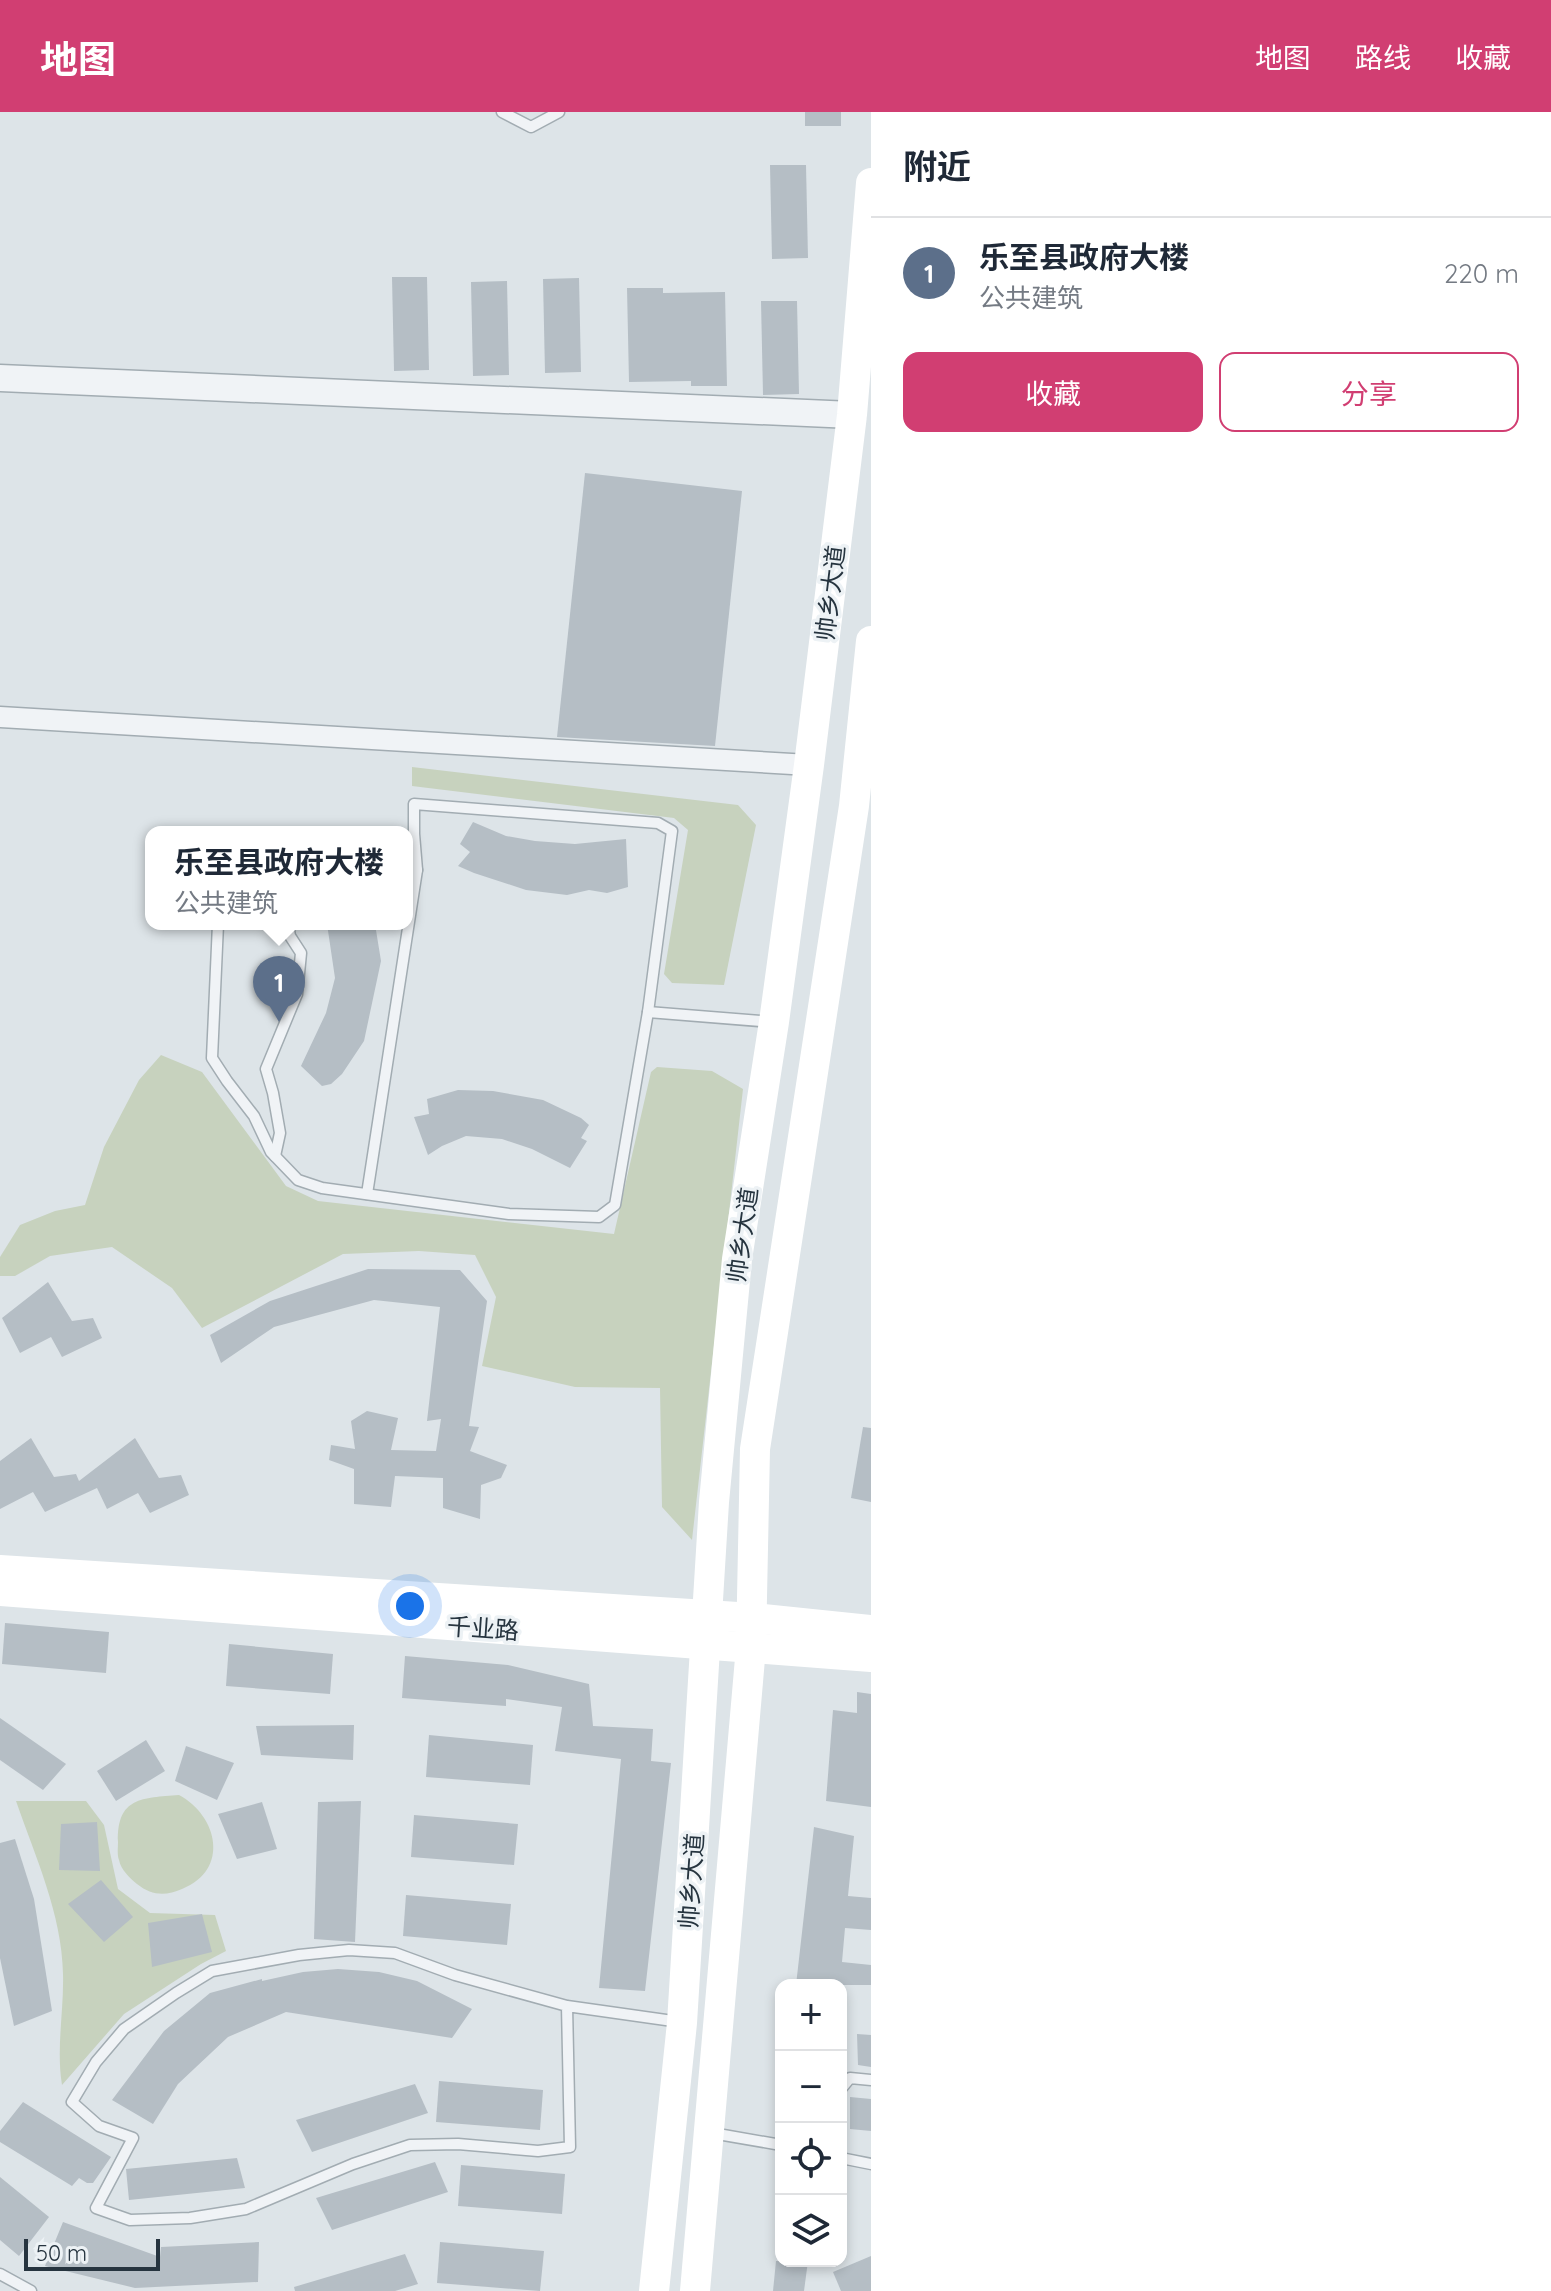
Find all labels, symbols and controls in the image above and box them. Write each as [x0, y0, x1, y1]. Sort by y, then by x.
text: 地图 [40, 35, 116, 83]
text: 地图 [1255, 40, 1311, 75]
text: 路线 [1355, 40, 1411, 75]
text: 收藏 [1455, 40, 1511, 75]
text: 附近 [903, 145, 971, 188]
text: 乐至县政府大楼 [979, 238, 1189, 276]
text: 1 [924, 257, 934, 290]
text: 220 m [1444, 257, 1519, 290]
text: 公共建筑 [979, 281, 1083, 314]
button: 收藏 [903, 352, 1203, 432]
button: 分享 [1219, 352, 1519, 432]
street label: 帅乡大道 [809, 544, 851, 642]
popup [145, 826, 413, 930]
text: 乐至县政府大楼 [174, 843, 384, 881]
text: 公共建筑 [174, 886, 278, 919]
pin: 1 [253, 956, 305, 1022]
street label: 帅乡大道 [720, 1185, 764, 1285]
your location [390, 1586, 430, 1626]
street label: 千业路 [446, 1611, 520, 1645]
street label: 帅乡大道 [673, 1832, 709, 1930]
map controls [775, 1979, 847, 2267]
button: + [775, 1979, 847, 2051]
button: − [775, 2051, 847, 2123]
button: locate [775, 2123, 847, 2195]
button: layers [775, 2195, 847, 2267]
scale bar [24, 2235, 160, 2271]
text: 50 m [36, 2239, 87, 2267]

